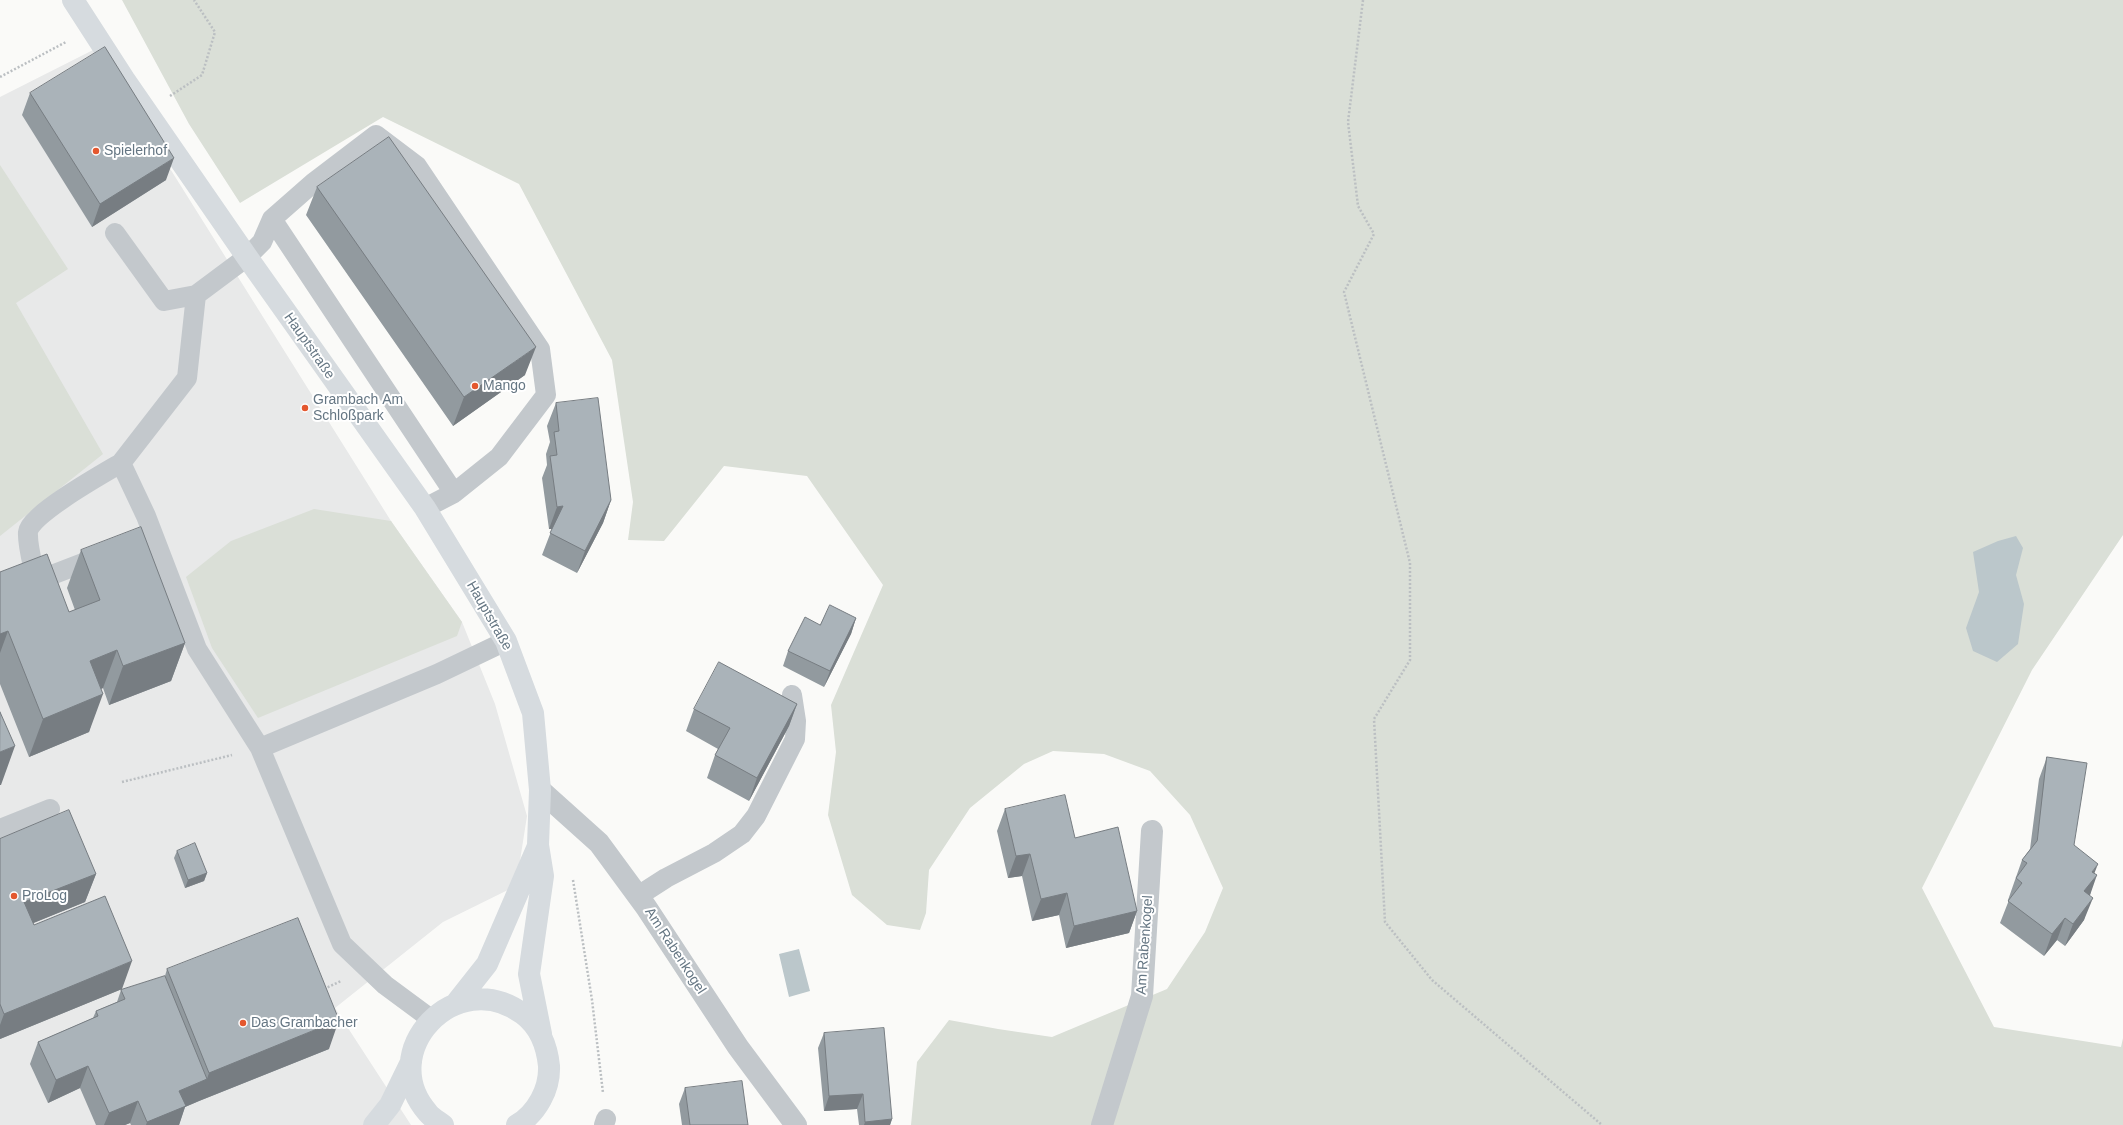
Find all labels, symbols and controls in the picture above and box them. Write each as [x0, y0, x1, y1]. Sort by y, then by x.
place label: Spielerhof [104, 143, 167, 159]
marker: Spielerhof [91, 146, 101, 156]
street label: Hauptstraße [280, 310, 338, 382]
place label: Mango [483, 378, 526, 394]
marker: Mango [470, 381, 480, 391]
place label: Grambach Am Schloßpark [313, 392, 403, 424]
marker: Grambach Am Schloßpark [300, 403, 310, 413]
street label: Hauptstraße [462, 578, 516, 654]
place label: ProLog [22, 888, 67, 904]
marker: ProLog [9, 891, 19, 901]
street label: Am Rabenkogel [1133, 895, 1157, 995]
street label: Am Rabenkogel [641, 905, 709, 997]
place label: Das Grambacher [251, 1015, 358, 1031]
marker: Das Grambacher [238, 1018, 248, 1028]

